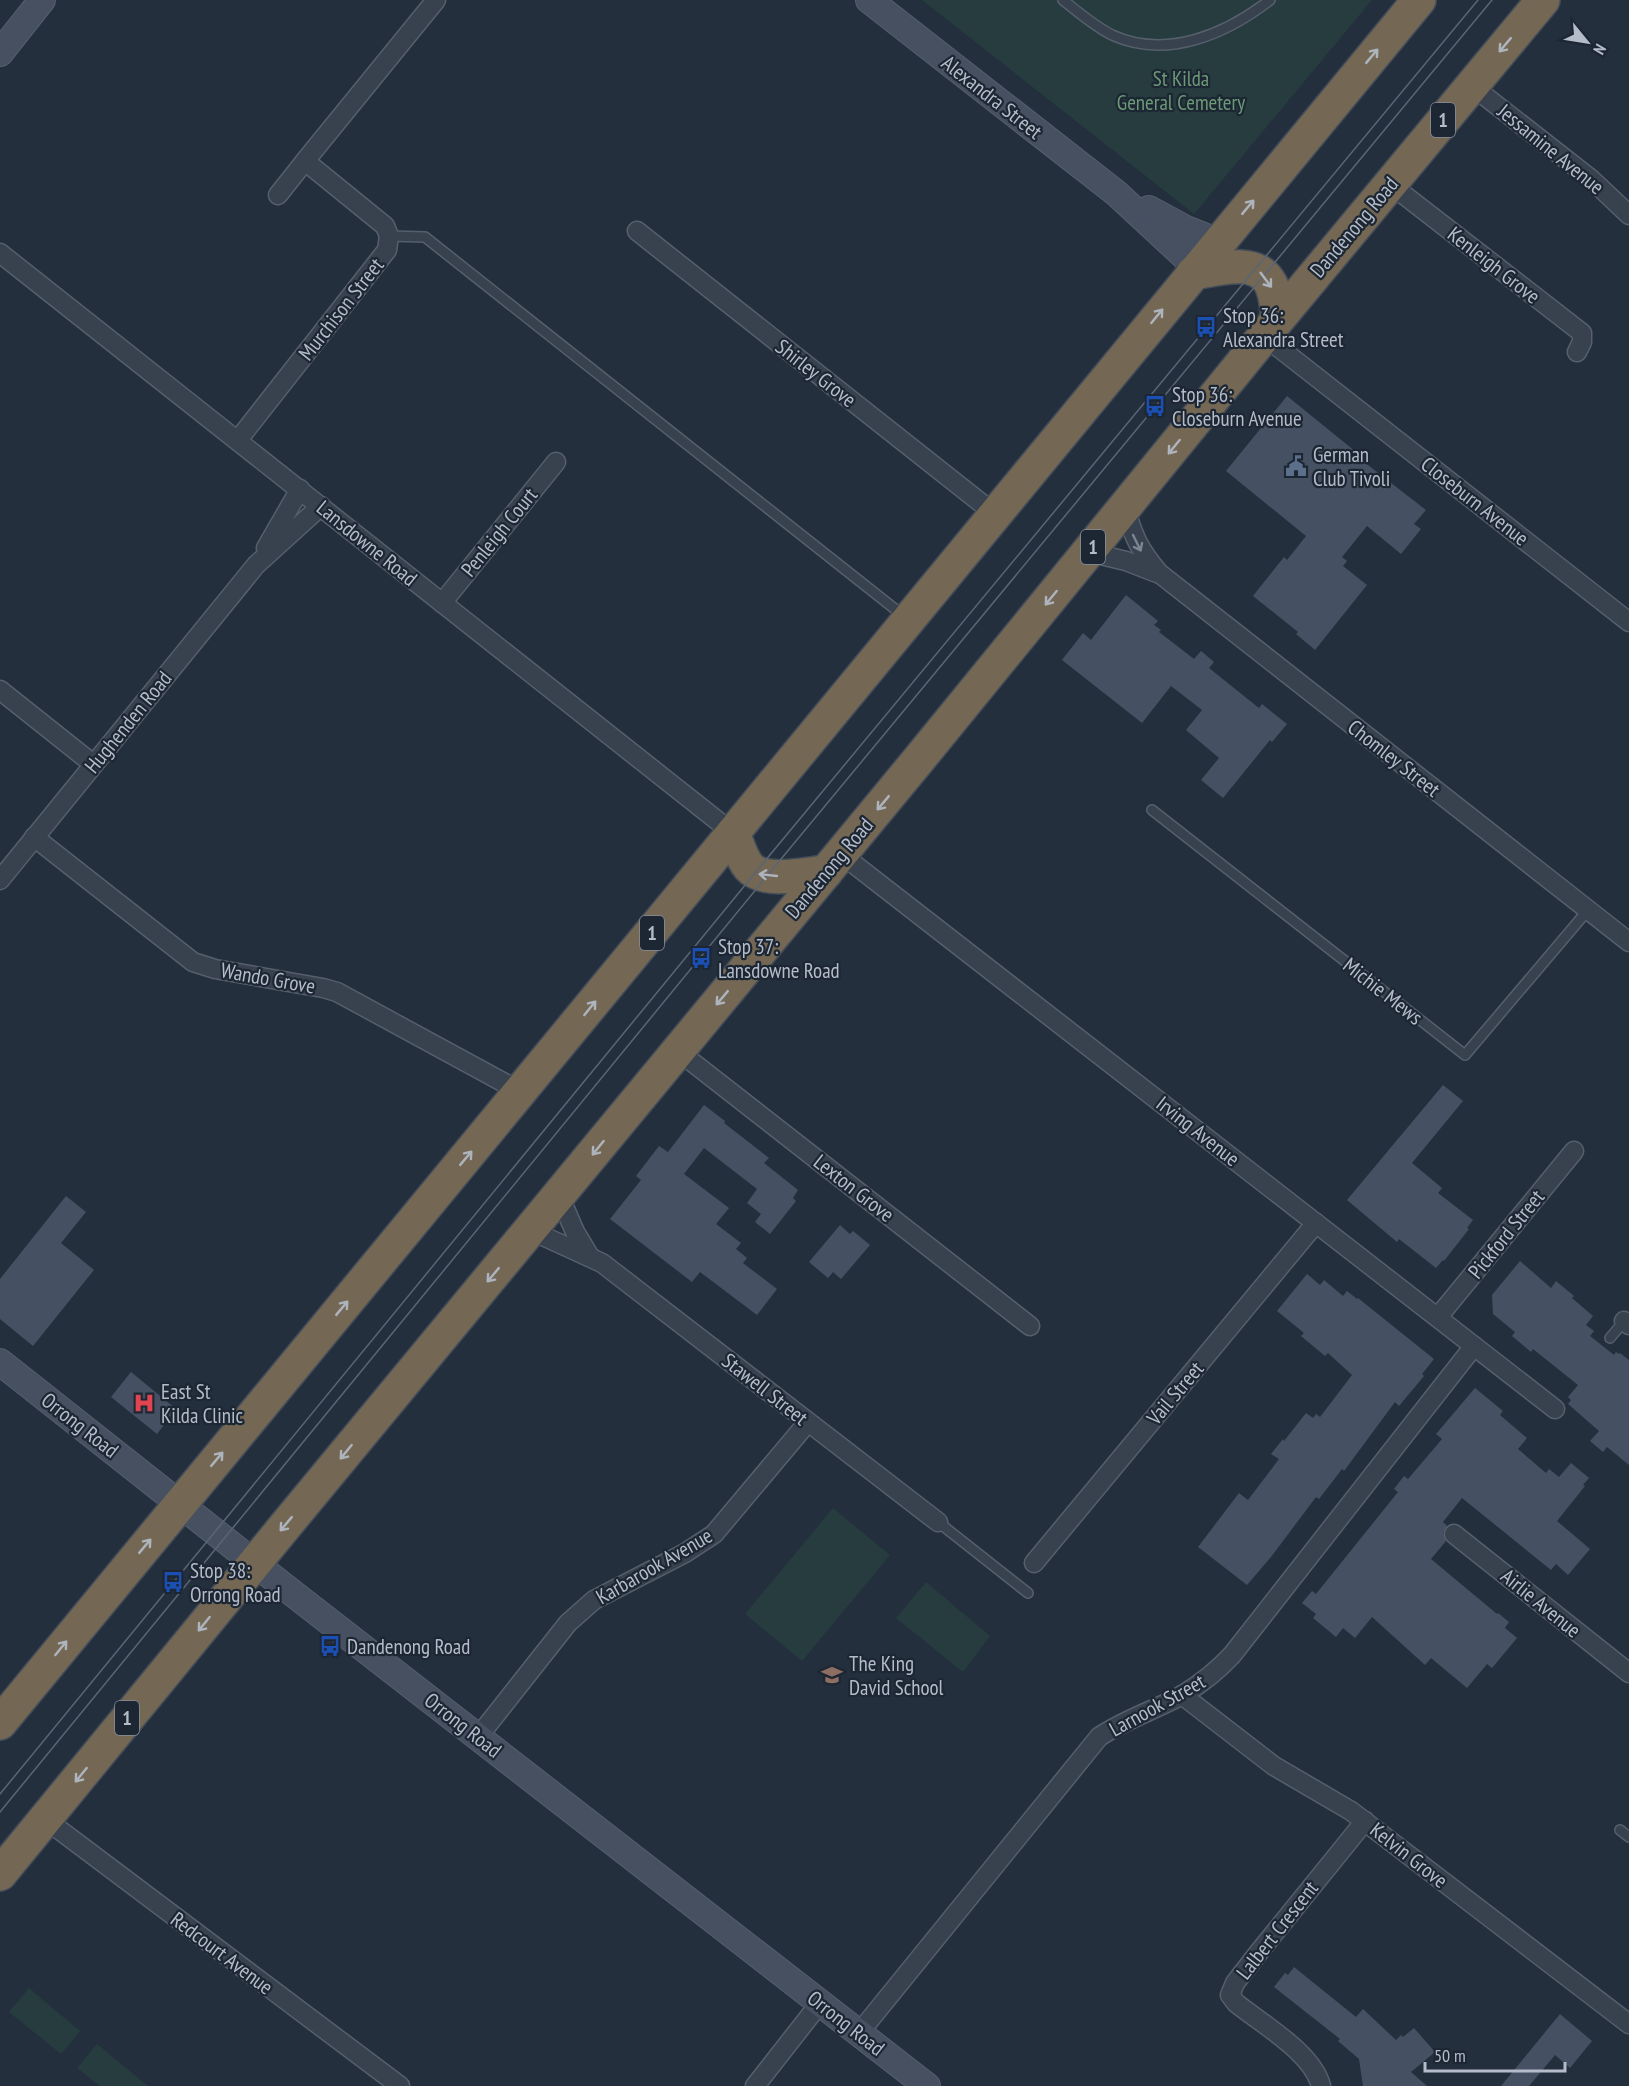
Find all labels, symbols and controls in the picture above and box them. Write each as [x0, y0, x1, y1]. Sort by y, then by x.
north arrow [1557, 12, 1617, 72]
one-way arrow [1499, 37, 1512, 53]
text: N [1589, 41, 1611, 58]
street label: Alexandra Street [936, 49, 1048, 145]
one-way arrow [1366, 49, 1379, 65]
park label: St Kilda General Cemetery [1117, 65, 1245, 116]
street label: Jessamine Avenue [1491, 97, 1610, 200]
road number: 1 [1431, 103, 1455, 137]
street label: Dandenong Road [1304, 171, 1404, 283]
one-way arrow [1241, 200, 1255, 215]
street label: Kenleigh Grove [1442, 220, 1546, 310]
street label: Murchison Street [293, 252, 390, 366]
one-way arrow [1259, 272, 1272, 288]
place label: Stop 36: Alexandra Street [1223, 302, 1344, 353]
one-way arrow [1150, 309, 1163, 325]
bus stop icon: Stop 36: Alexandra Street [1194, 315, 1218, 339]
street label: Shirley Grove [770, 333, 862, 413]
place label: Stop 36: Closeburn Avenue [1172, 381, 1302, 432]
bus stop icon: Stop 36: Closeburn Avenue [1143, 394, 1167, 418]
one-way arrow [1168, 438, 1181, 454]
place label: German Club Tivoli [1313, 441, 1390, 492]
street label: Closeburn Avenue [1416, 450, 1534, 552]
public building icon: German Club Tivoli [1284, 454, 1308, 478]
street label: Penleigh Court [455, 482, 543, 582]
street label: Lansdowne Road [311, 494, 423, 592]
road number: 1 [1081, 530, 1105, 564]
one-way arrow [1132, 534, 1144, 552]
one-way arrow [1044, 590, 1058, 605]
street label: Hughenden Road [79, 665, 177, 779]
street label: Chomley Street [1342, 713, 1446, 803]
one-way arrow [876, 795, 890, 810]
street label: Dandenong Road [779, 812, 879, 924]
one-way arrow [758, 869, 778, 880]
road number: 1 [640, 916, 664, 950]
place label: Stop 37: Lansdowne Road [718, 933, 840, 984]
bus stop icon: Stop 37: Lansdowne Road [689, 946, 713, 970]
street label: Michie Mews [1338, 952, 1428, 1030]
street label: Wando Grove [219, 956, 317, 1000]
one-way arrow [715, 990, 729, 1005]
one-way arrow [583, 1001, 597, 1016]
street label: Irving Avenue [1151, 1090, 1245, 1172]
one-way arrow [591, 1140, 604, 1156]
street label: Lexton Grove [808, 1148, 900, 1228]
one-way arrow [459, 1151, 473, 1166]
street label: Pickford Street [1462, 1184, 1550, 1284]
one-way arrow [486, 1267, 499, 1283]
one-way arrow [335, 1300, 348, 1316]
street label: Stawell Street [717, 1347, 814, 1431]
street label: Vail Street [1140, 1356, 1209, 1431]
place label: East St Kilda Clinic [161, 1378, 244, 1429]
street label: Orrong Road [36, 1386, 124, 1464]
hospital icon: East St Kilda Clinic [132, 1391, 156, 1415]
one-way arrow [340, 1444, 353, 1460]
one-way arrow [210, 1451, 223, 1467]
one-way arrow [279, 1516, 293, 1531]
street label: Karbarook Avenue [591, 1522, 717, 1610]
one-way arrow [138, 1538, 151, 1554]
place label: Stop 38: Orrong Road [190, 1557, 281, 1608]
street label: Airlie Avenue [1495, 1562, 1587, 1644]
bus stop icon: Stop 38: Orrong Road [161, 1570, 185, 1594]
one-way arrow [198, 1616, 211, 1632]
place label: Dandenong Road [347, 1633, 470, 1660]
bus stop icon: Dandenong Road [318, 1634, 342, 1658]
one-way arrow [54, 1641, 68, 1656]
place label: The King David School [849, 1650, 944, 1701]
school or university icon: The King David School [820, 1663, 844, 1687]
street label: Larnook Street [1104, 1668, 1210, 1742]
street label: Orrong Road [419, 1686, 507, 1764]
road number: 1 [115, 1701, 139, 1735]
one-way arrow [74, 1767, 87, 1783]
street label: Kelvin Grove [1365, 1816, 1453, 1894]
street label: Lalbert Crescent [1230, 1875, 1324, 1985]
street label: Redcourt Avenue [165, 1906, 279, 2000]
street label: Orrong Road [802, 1984, 890, 2062]
scale bar [1425, 2035, 1564, 2073]
text: 50 m [1434, 2044, 1466, 2067]

